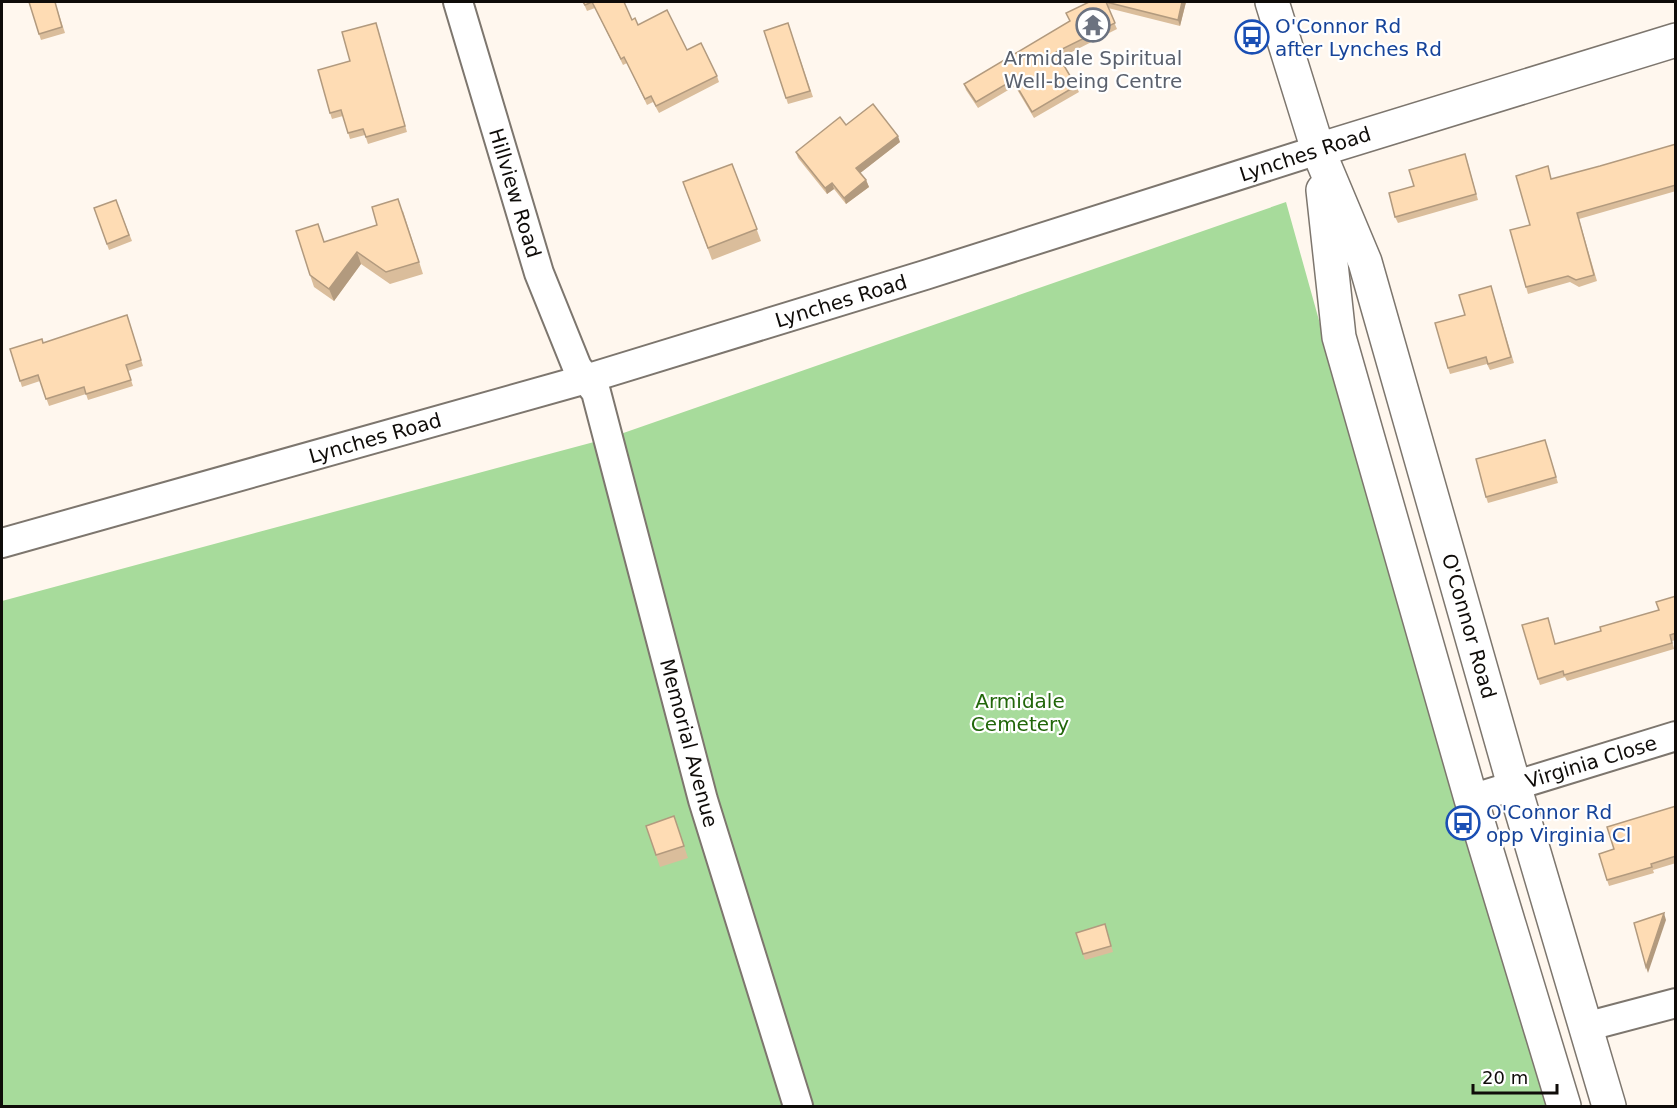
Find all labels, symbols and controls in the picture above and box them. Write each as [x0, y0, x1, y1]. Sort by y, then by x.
temple icon: Armidale Spiritual Well-being Centre [1075, 7, 1111, 43]
place label: O'Connor Rd after Lynches Rd [1275, 14, 1442, 61]
bus stop icon: O'Connor Rd after Lynches Rd [1234, 19, 1270, 55]
place label: Armidale Spiritual Well-being Centre [1004, 46, 1182, 93]
street label: Lynches Road [1236, 121, 1374, 187]
street label: Hillview Road [484, 125, 546, 261]
street label: Lynches Road [772, 270, 910, 332]
street label: Lynches Road [306, 408, 444, 468]
street label: O'Connor Road [1437, 551, 1501, 701]
street label: Memorial Avenue [655, 656, 723, 830]
park label: Armidale Cemetery [971, 689, 1069, 736]
street label: Virginia Close [1522, 731, 1660, 793]
place label: O'Connor Rd opp Virginia Cl [1486, 800, 1631, 847]
bus stop icon: O'Connor Rd opp Virginia Cl [1445, 805, 1481, 841]
scale bar [1473, 1057, 1557, 1095]
text: 20 m [1482, 1067, 1528, 1088]

